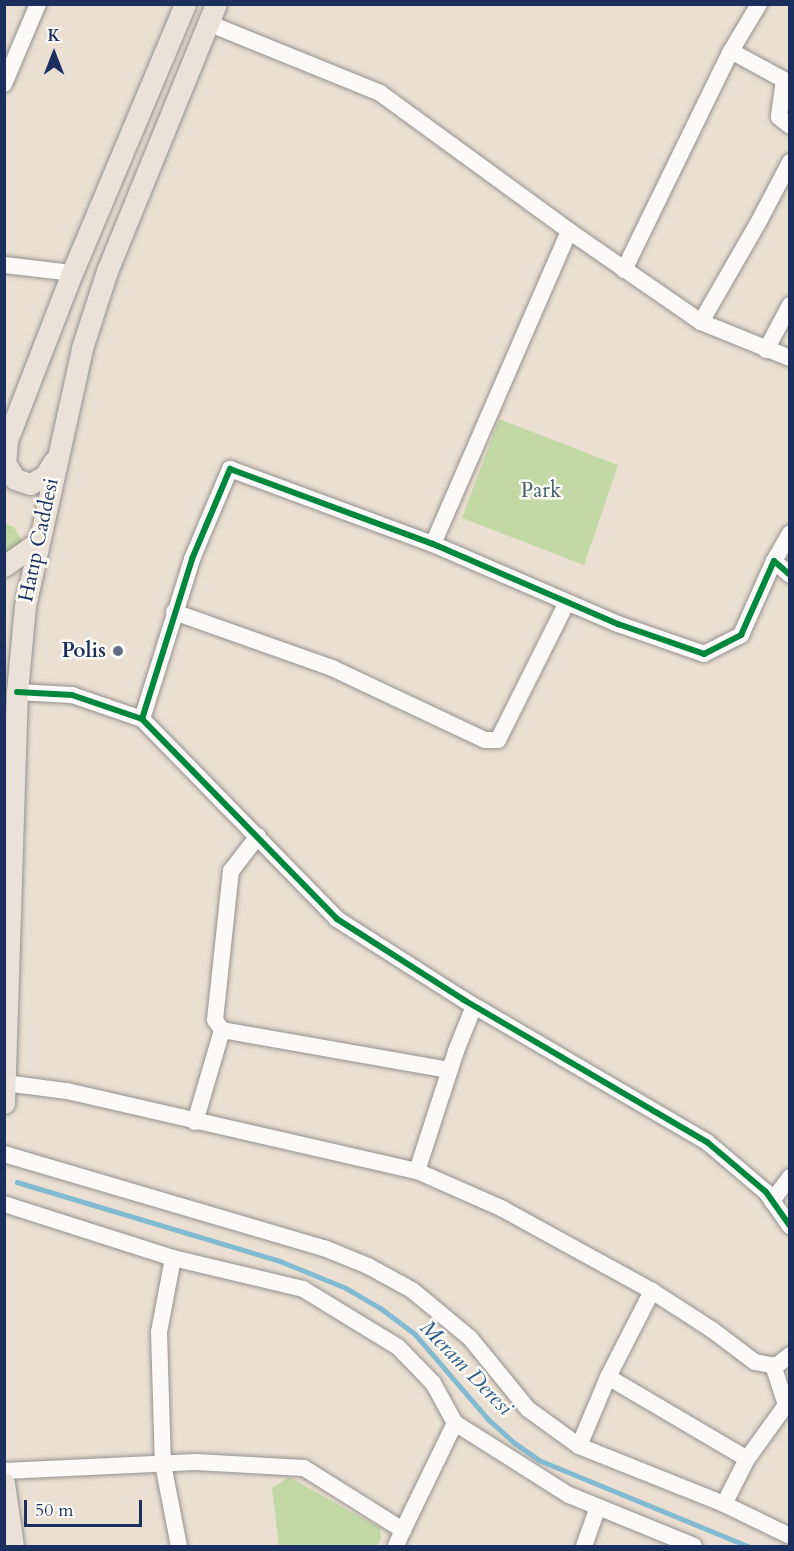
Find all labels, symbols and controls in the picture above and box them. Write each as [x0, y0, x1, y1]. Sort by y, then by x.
north arrow [24, 24, 84, 84]
text: K [48, 25, 60, 47]
street label: Hatıp Caddesi [14, 476, 64, 604]
park label: Park [521, 478, 561, 504]
place label: Polis [61, 638, 106, 664]
marker: Polis [111, 644, 125, 658]
water label: Meram Deresi [414, 1315, 518, 1421]
scale bar [27, 1488, 146, 1526]
text: 50 m [35, 1498, 74, 1523]

